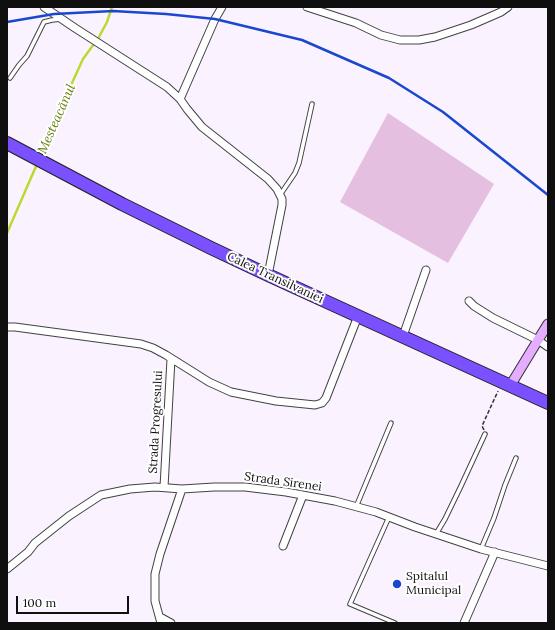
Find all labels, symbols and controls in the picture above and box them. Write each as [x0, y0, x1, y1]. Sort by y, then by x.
water label: Mesteacănul [35, 82, 79, 156]
street label: Calea Transilvaniei [225, 249, 325, 307]
street label: Strada Progresului [146, 370, 166, 474]
street label: Strada Sirenei [243, 469, 323, 495]
place label: Spitalul Municipal [406, 570, 461, 598]
marker: Spitalul Municipal [391, 578, 403, 590]
scale bar [18, 588, 131, 614]
text: 100 m [23, 595, 56, 610]

